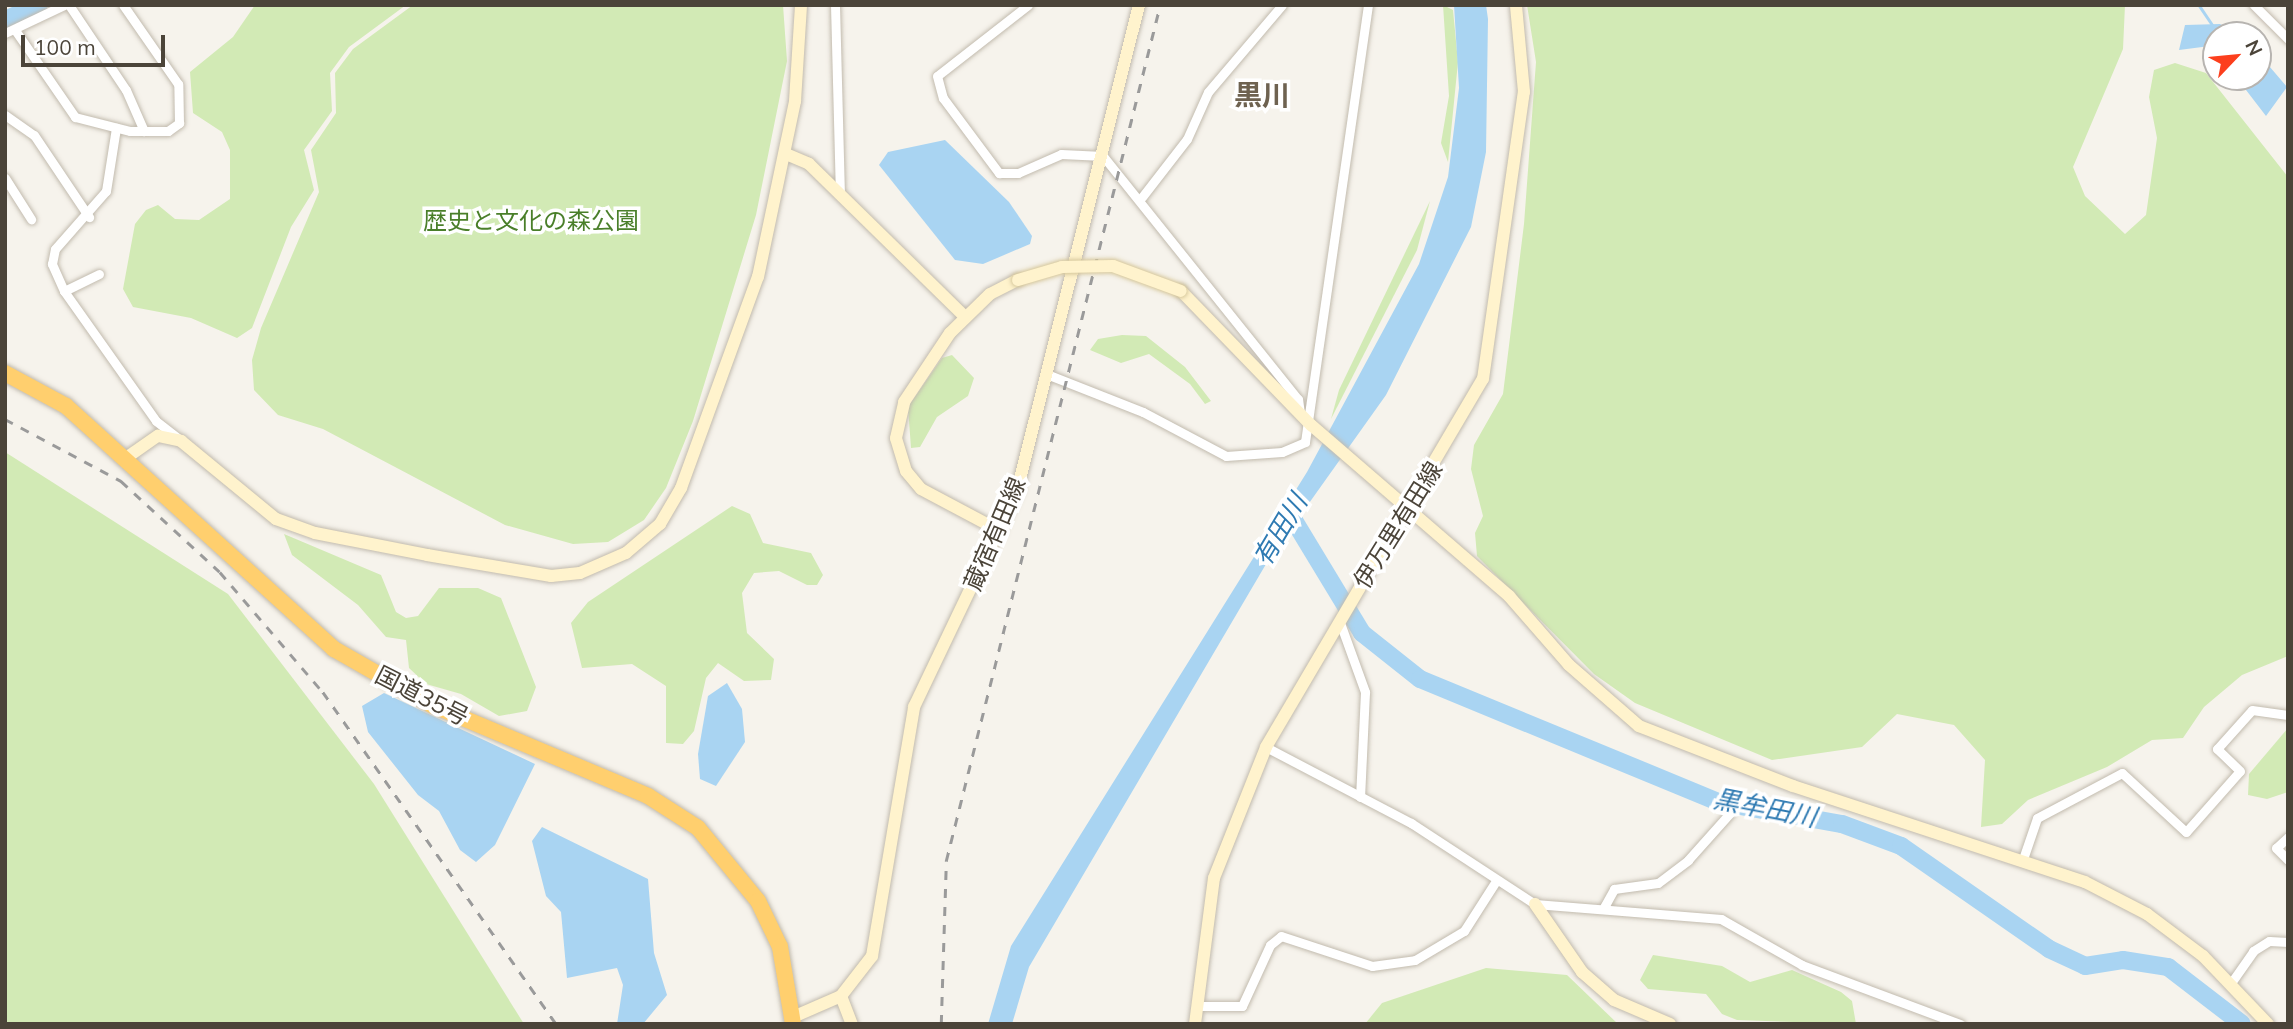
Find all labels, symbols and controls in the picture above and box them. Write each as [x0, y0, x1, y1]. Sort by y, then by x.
scale bar [24, 21, 168, 65]
north arrow [2202, 21, 2272, 91]
text: 100 m [34, 34, 96, 60]
text: N [2240, 36, 2268, 59]
district label: 黒川 [1234, 78, 1290, 112]
park label: 歴史と文化の森公園 [423, 207, 639, 235]
street label: 伊万里有田線 [1348, 456, 1448, 594]
street label: 蔵宿有田線 [958, 473, 1032, 595]
water label: 有田川 [1247, 489, 1313, 571]
street label: 国道35号 [371, 660, 473, 732]
water label: 黒牟田川 [1711, 783, 1819, 833]

